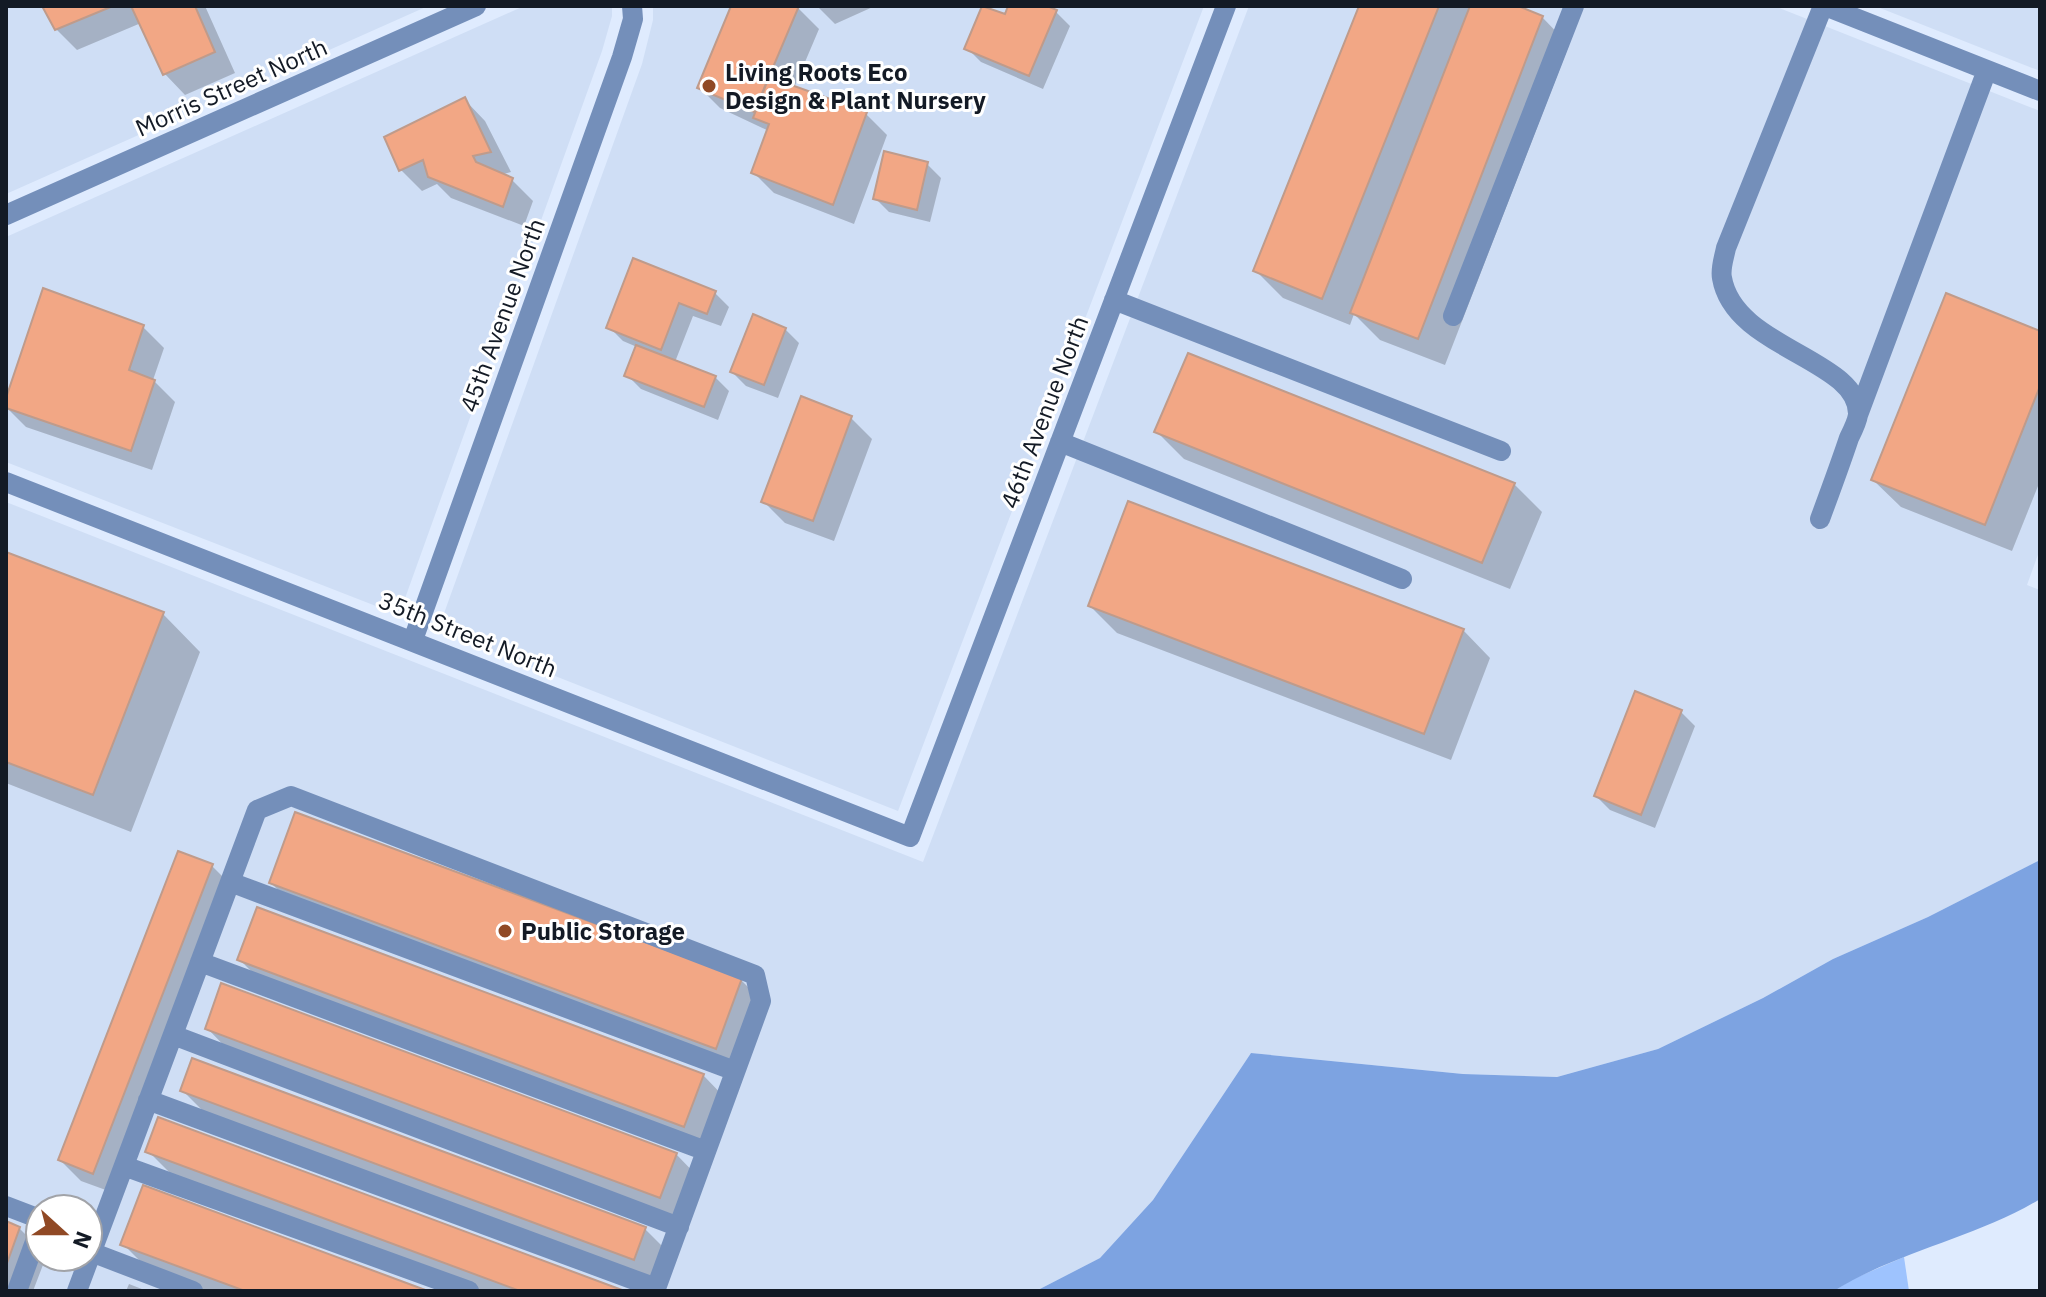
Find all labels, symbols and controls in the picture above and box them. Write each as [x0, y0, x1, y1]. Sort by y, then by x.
street label: Morris Street North [130, 30, 332, 144]
place label: Living Roots Eco Design & Plant Nursery [725, 56, 986, 116]
marker: Living Roots Eco Design & Plant Nursery [700, 77, 718, 95]
street label: 45th Avenue North [452, 214, 552, 416]
street label: 46th Avenue North [993, 311, 1095, 513]
street label: 35th Street North [374, 584, 562, 684]
place label: Public Storage [521, 915, 685, 947]
marker: Public Storage [496, 922, 514, 940]
north arrow [24, 1193, 104, 1273]
text: N [67, 1228, 100, 1253]

